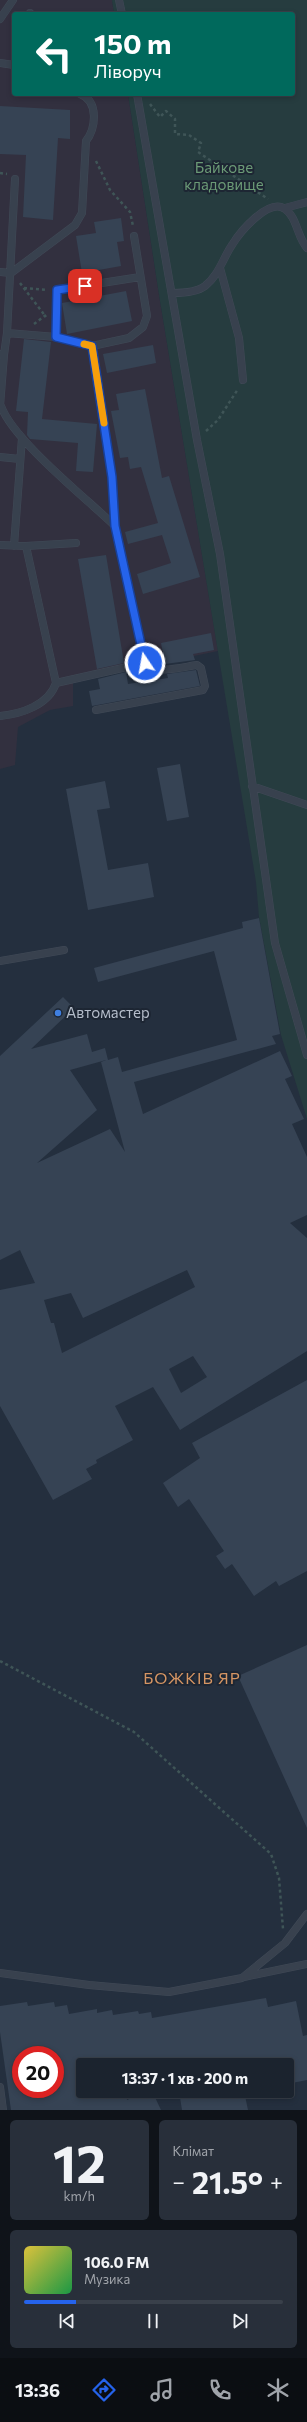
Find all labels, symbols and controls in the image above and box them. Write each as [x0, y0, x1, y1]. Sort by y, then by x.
text: 150 m [94, 26, 171, 60]
icon: left [28, 28, 80, 80]
text: Ліворуч [94, 60, 162, 82]
park label: Байкове кладовище [184, 158, 264, 193]
pin [68, 269, 102, 303]
icon: arrive [74, 275, 96, 297]
position arrow [124, 642, 166, 684]
place label: Автомастер [66, 1003, 150, 1021]
marker: Автомастер [53, 1008, 63, 1018]
district label: БОЖКІВ ЯР [143, 1668, 241, 1687]
speed limit sign: 20 [12, 2046, 64, 2098]
text: 13:37 · 1 хв · 200 m [122, 2069, 248, 2087]
text: 12 [53, 2130, 106, 2194]
text: Клімат [173, 2143, 214, 2159]
text: 21.5° [192, 2163, 263, 2200]
text: − [173, 2168, 185, 2195]
text: + [270, 2168, 283, 2195]
text: km/h [63, 2188, 95, 2204]
text: 106.0 FM [84, 2253, 150, 2271]
text: Музика [84, 2271, 130, 2287]
icon: previous [56, 2310, 78, 2332]
icon: pause [142, 2310, 164, 2332]
icon: next [229, 2310, 251, 2332]
icon: directions [90, 2376, 118, 2404]
icon: music [148, 2376, 176, 2404]
icon: phone [206, 2376, 234, 2404]
icon: climate [264, 2376, 292, 2404]
text: 13:36 [15, 2379, 60, 2401]

